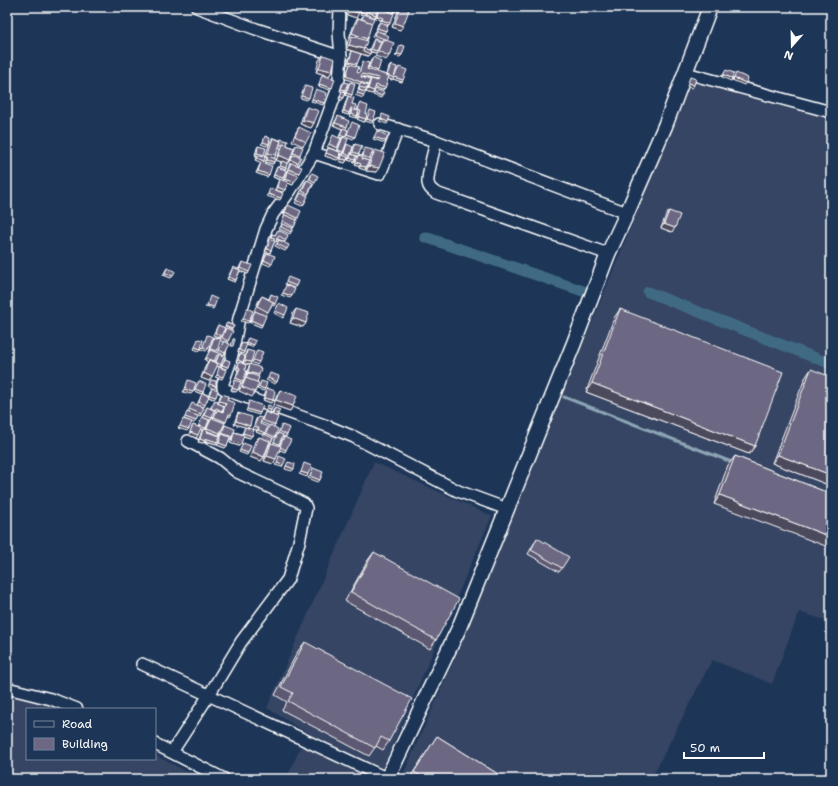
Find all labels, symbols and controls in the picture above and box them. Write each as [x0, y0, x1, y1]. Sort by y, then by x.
north arrow [772, 26, 812, 66]
text: N [782, 46, 795, 63]
legend [26, 708, 156, 760]
text: Road [62, 716, 93, 732]
scale bar [684, 734, 764, 760]
text: Building [62, 736, 108, 752]
text: 50 m [690, 740, 720, 756]

